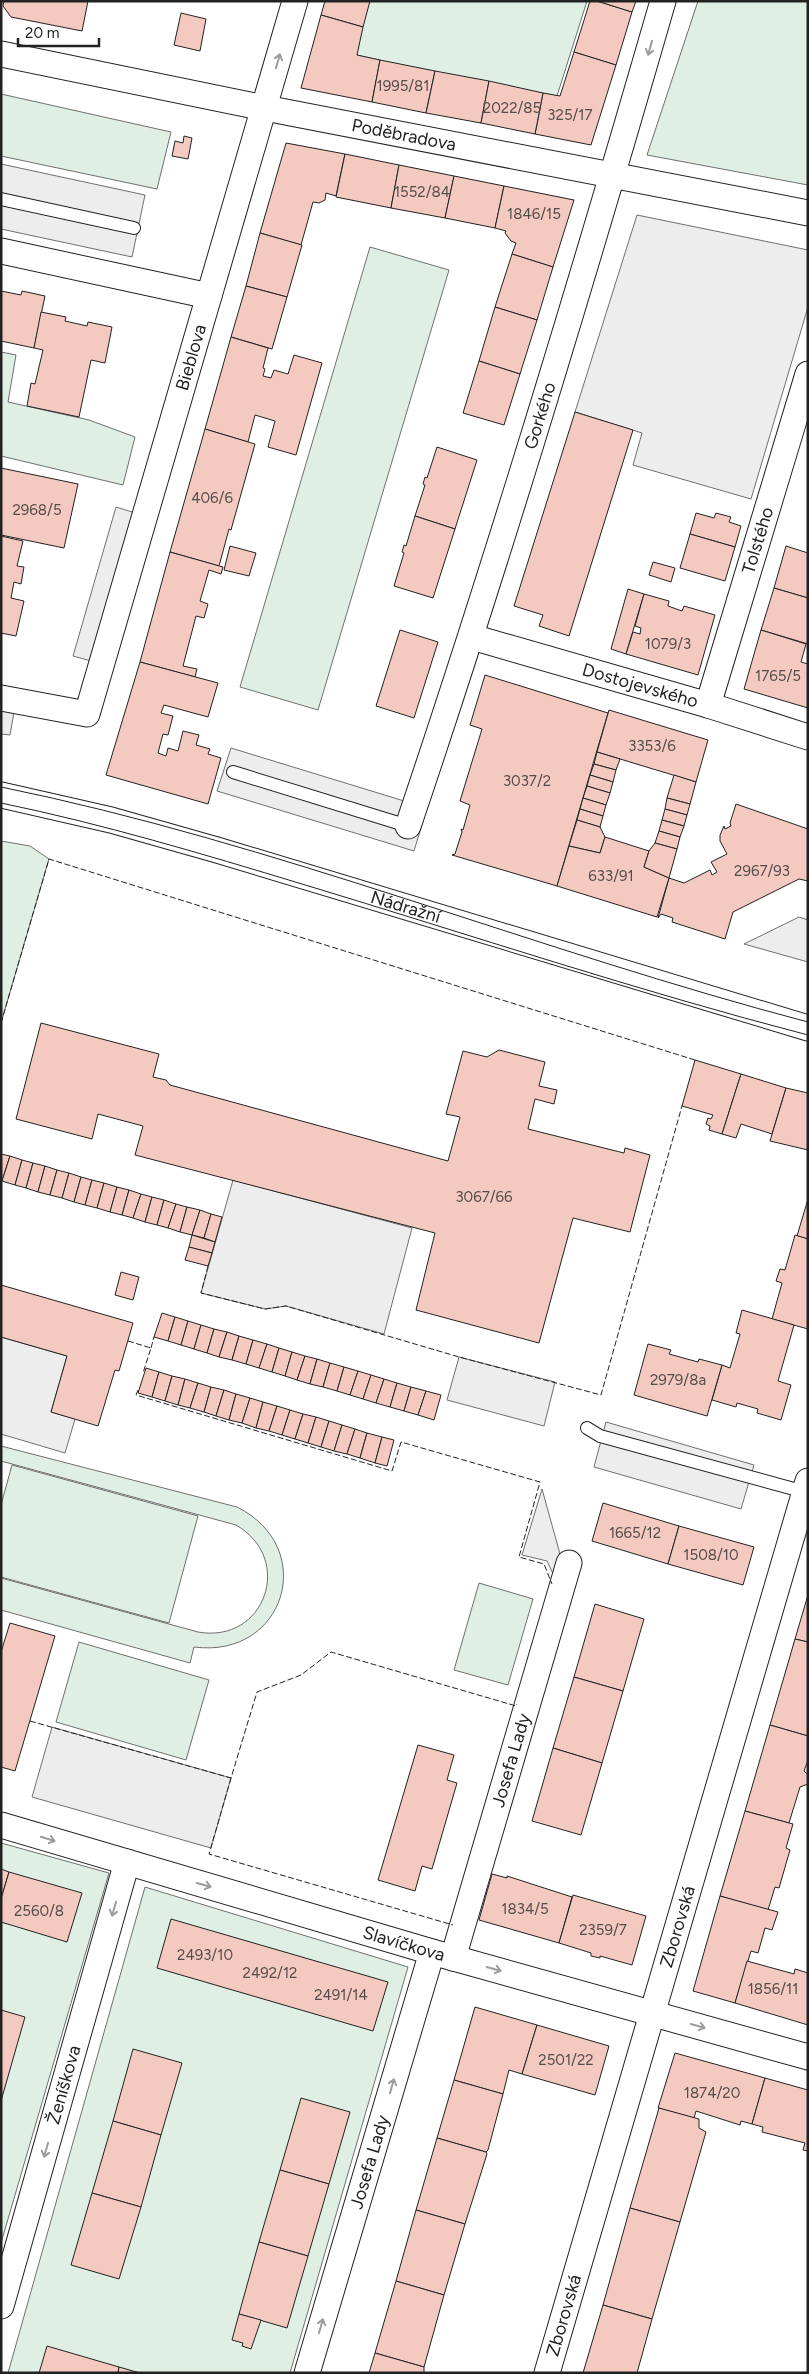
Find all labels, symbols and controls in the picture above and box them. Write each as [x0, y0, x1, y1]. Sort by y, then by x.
scale bar [18, 15, 99, 47]
text: 20 m [25, 24, 59, 42]
one-way arrow [644, 40, 654, 56]
one-way arrow [274, 54, 283, 70]
house number: 1995/81 [376, 77, 430, 95]
house number: 2022/85 [483, 99, 541, 117]
house number: 325/17 [547, 106, 593, 124]
street label: Poděbradova [350, 114, 458, 156]
house number: 1552/84 [394, 183, 450, 201]
house number: 1846/15 [507, 205, 561, 223]
street label: Bieblova [171, 322, 211, 393]
street label: Gorkého [519, 379, 561, 452]
house number: 406/6 [191, 489, 233, 507]
house number: 2968/5 [12, 501, 62, 519]
street label: Tolstého [737, 504, 778, 576]
house number: 1079/3 [645, 635, 691, 653]
street label: Dostojevského [580, 658, 701, 713]
house number: 1765/5 [755, 667, 801, 685]
house number: 3353/6 [628, 737, 676, 755]
house number: 3037/2 [503, 772, 551, 790]
house number: 2967/93 [734, 862, 790, 880]
house number: 633/91 [588, 867, 634, 885]
street label: Nádražní [368, 886, 444, 928]
house number: 3067/66 [455, 1188, 513, 1206]
house number: 2979/8a [650, 1371, 706, 1389]
house number: 1665/12 [609, 1524, 661, 1542]
house number: 1508/10 [683, 1546, 739, 1564]
street label: Josefa Lady [487, 1710, 535, 1810]
one-way arrow [40, 1834, 56, 1844]
one-way arrow [195, 1880, 211, 1890]
street label: Zborovská [655, 1883, 700, 1970]
house number: 1834/5 [501, 1900, 549, 1918]
one-way arrow [108, 1901, 118, 1917]
house number: 2560/8 [14, 1902, 64, 1920]
street label: Slavíčkova [360, 1921, 447, 1966]
house number: 2359/7 [579, 1921, 627, 1939]
house number: 2493/10 [177, 1946, 233, 1964]
house number: 2492/12 [243, 1964, 298, 1982]
one-way arrow [486, 1965, 502, 1974]
house number: 1856/11 [748, 1980, 798, 1998]
house number: 2491/14 [314, 1986, 368, 2004]
one-way arrow [689, 2022, 705, 2032]
street label: Ženíškova [42, 2043, 85, 2127]
house number: 2501/22 [538, 2051, 594, 2069]
one-way arrow [387, 2079, 397, 2095]
house number: 1874/20 [684, 2084, 740, 2102]
street label: Josefa Lady [345, 2112, 394, 2212]
one-way arrow [40, 2141, 50, 2157]
street label: Zborovská [541, 2272, 586, 2359]
one-way arrow [316, 2318, 326, 2334]

